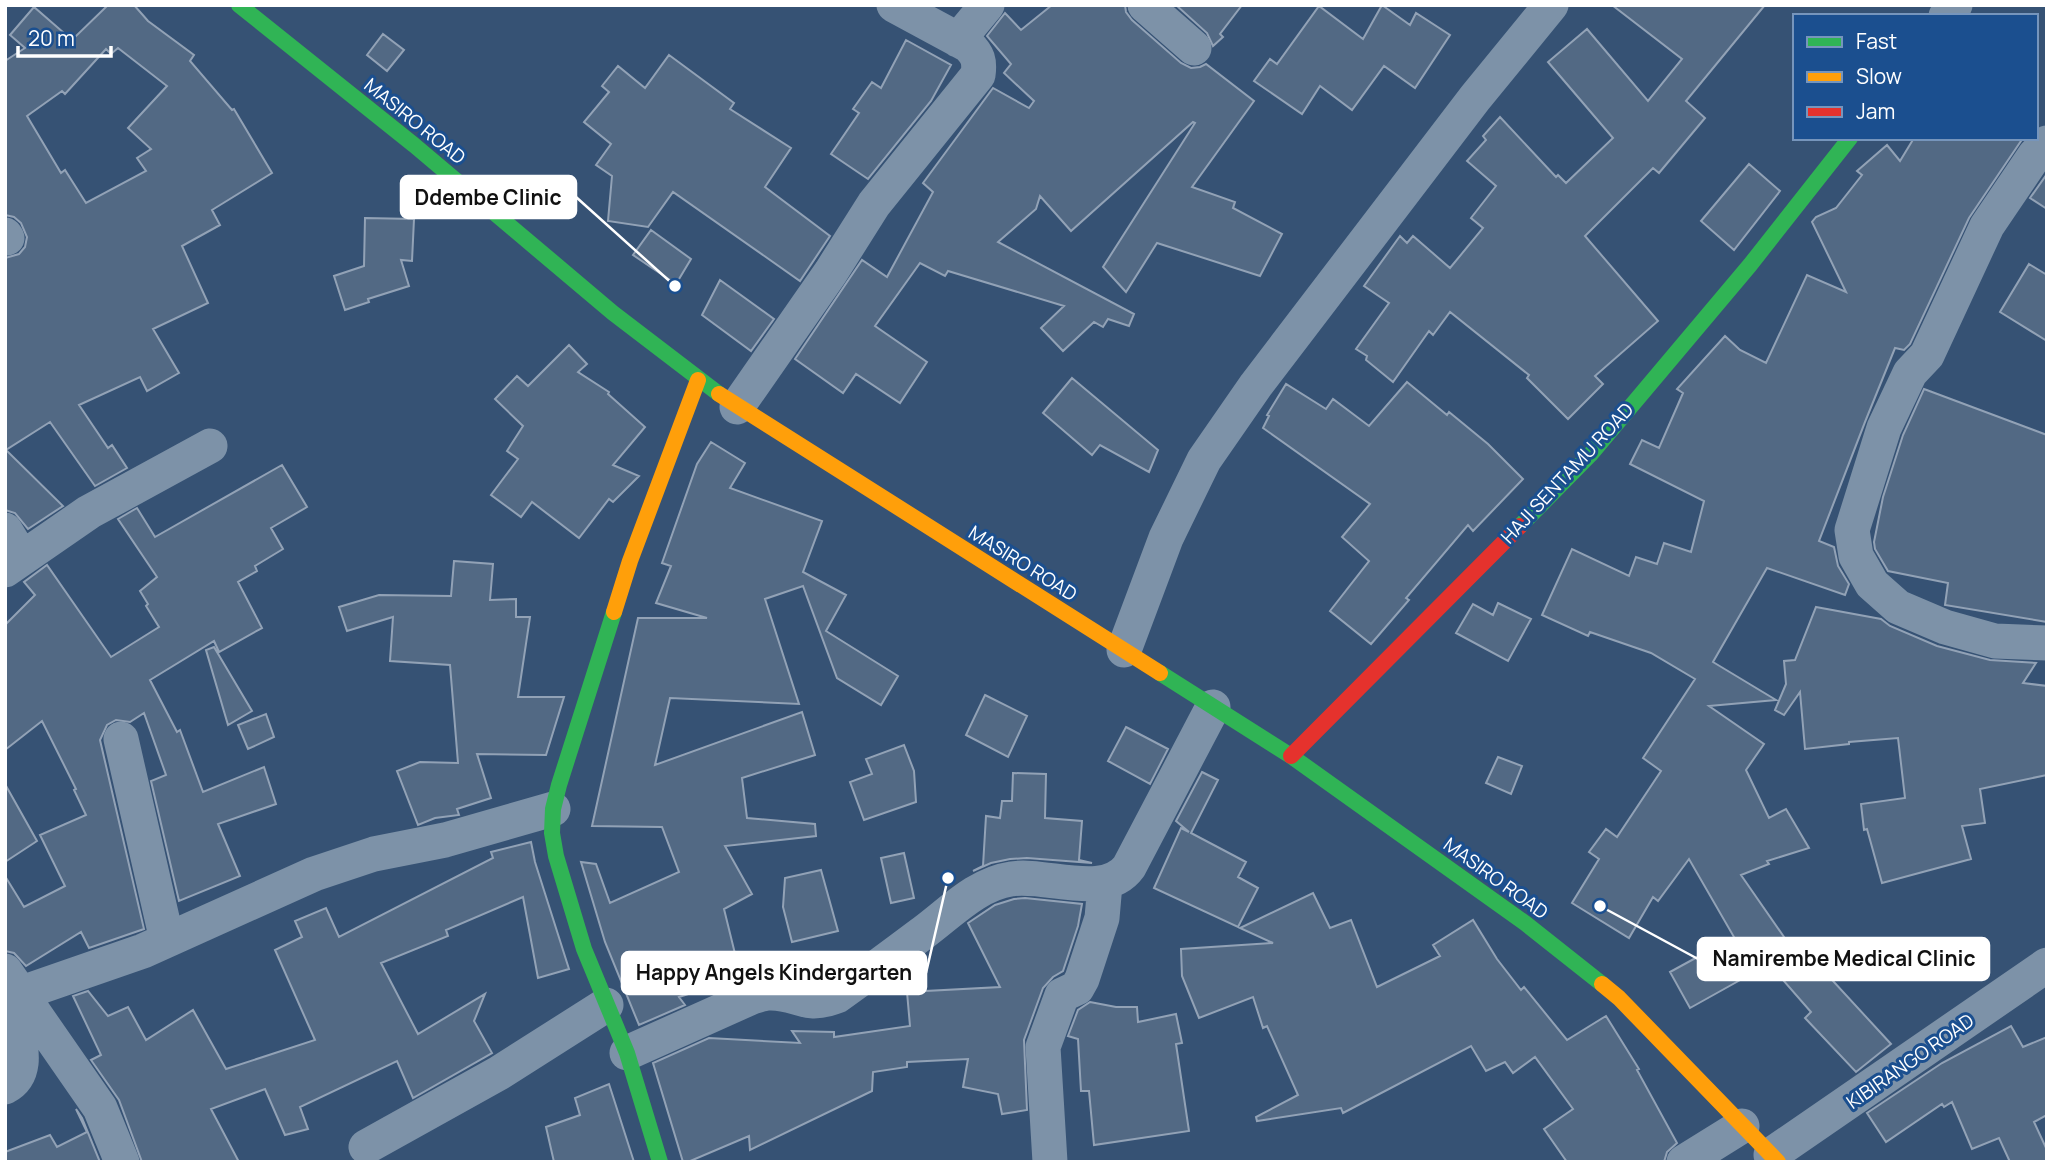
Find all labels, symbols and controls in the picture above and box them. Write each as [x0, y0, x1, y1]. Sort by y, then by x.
scale bar [18, 14, 110, 58]
legend [1793, 14, 2038, 140]
text: 20 m [28, 24, 75, 52]
text: Fast [1856, 27, 1897, 55]
text: Slow [1856, 62, 1902, 90]
street label: MASIRO ROAD [359, 72, 471, 170]
text: Jam [1856, 97, 1895, 125]
callout: Ddembe Clinic [401, 176, 576, 218]
text: Ddembe Clinic [414, 183, 562, 211]
street label: HAJI SENTAMU ROAD [1495, 397, 1639, 549]
street label: MASIRO ROAD [964, 519, 1082, 607]
street label: MASIRO ROAD [1438, 831, 1554, 925]
callout: Namirembe Medical Clinic [1698, 938, 1989, 980]
text: Namirembe Medical Clinic [1712, 944, 1976, 972]
callout: Happy Angels Kindergarten [622, 952, 926, 994]
text: Happy Angels Kindergarten [636, 958, 912, 986]
street label: KIBIRANGO ROAD [1841, 1007, 1979, 1115]

